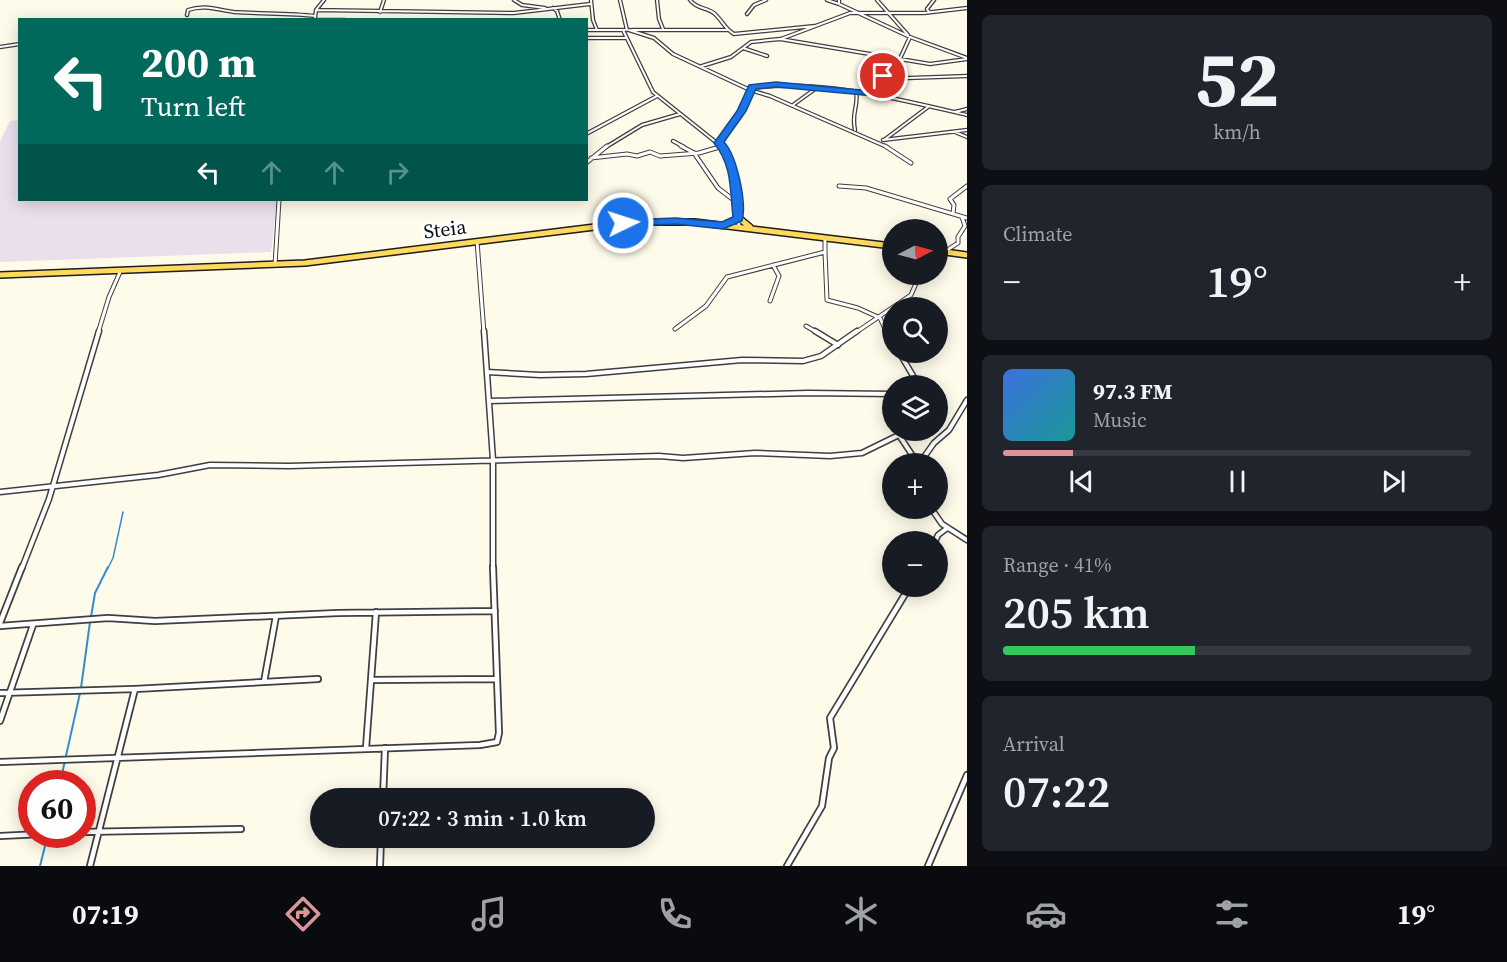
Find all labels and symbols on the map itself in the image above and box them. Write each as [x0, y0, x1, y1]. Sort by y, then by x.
pin [857, 50, 908, 101]
position arrow [591, 191, 655, 255]
street label: Steia [422, 212, 469, 246]
north arrow [882, 219, 948, 285]
speed limit sign: 60 [18, 770, 96, 848]

